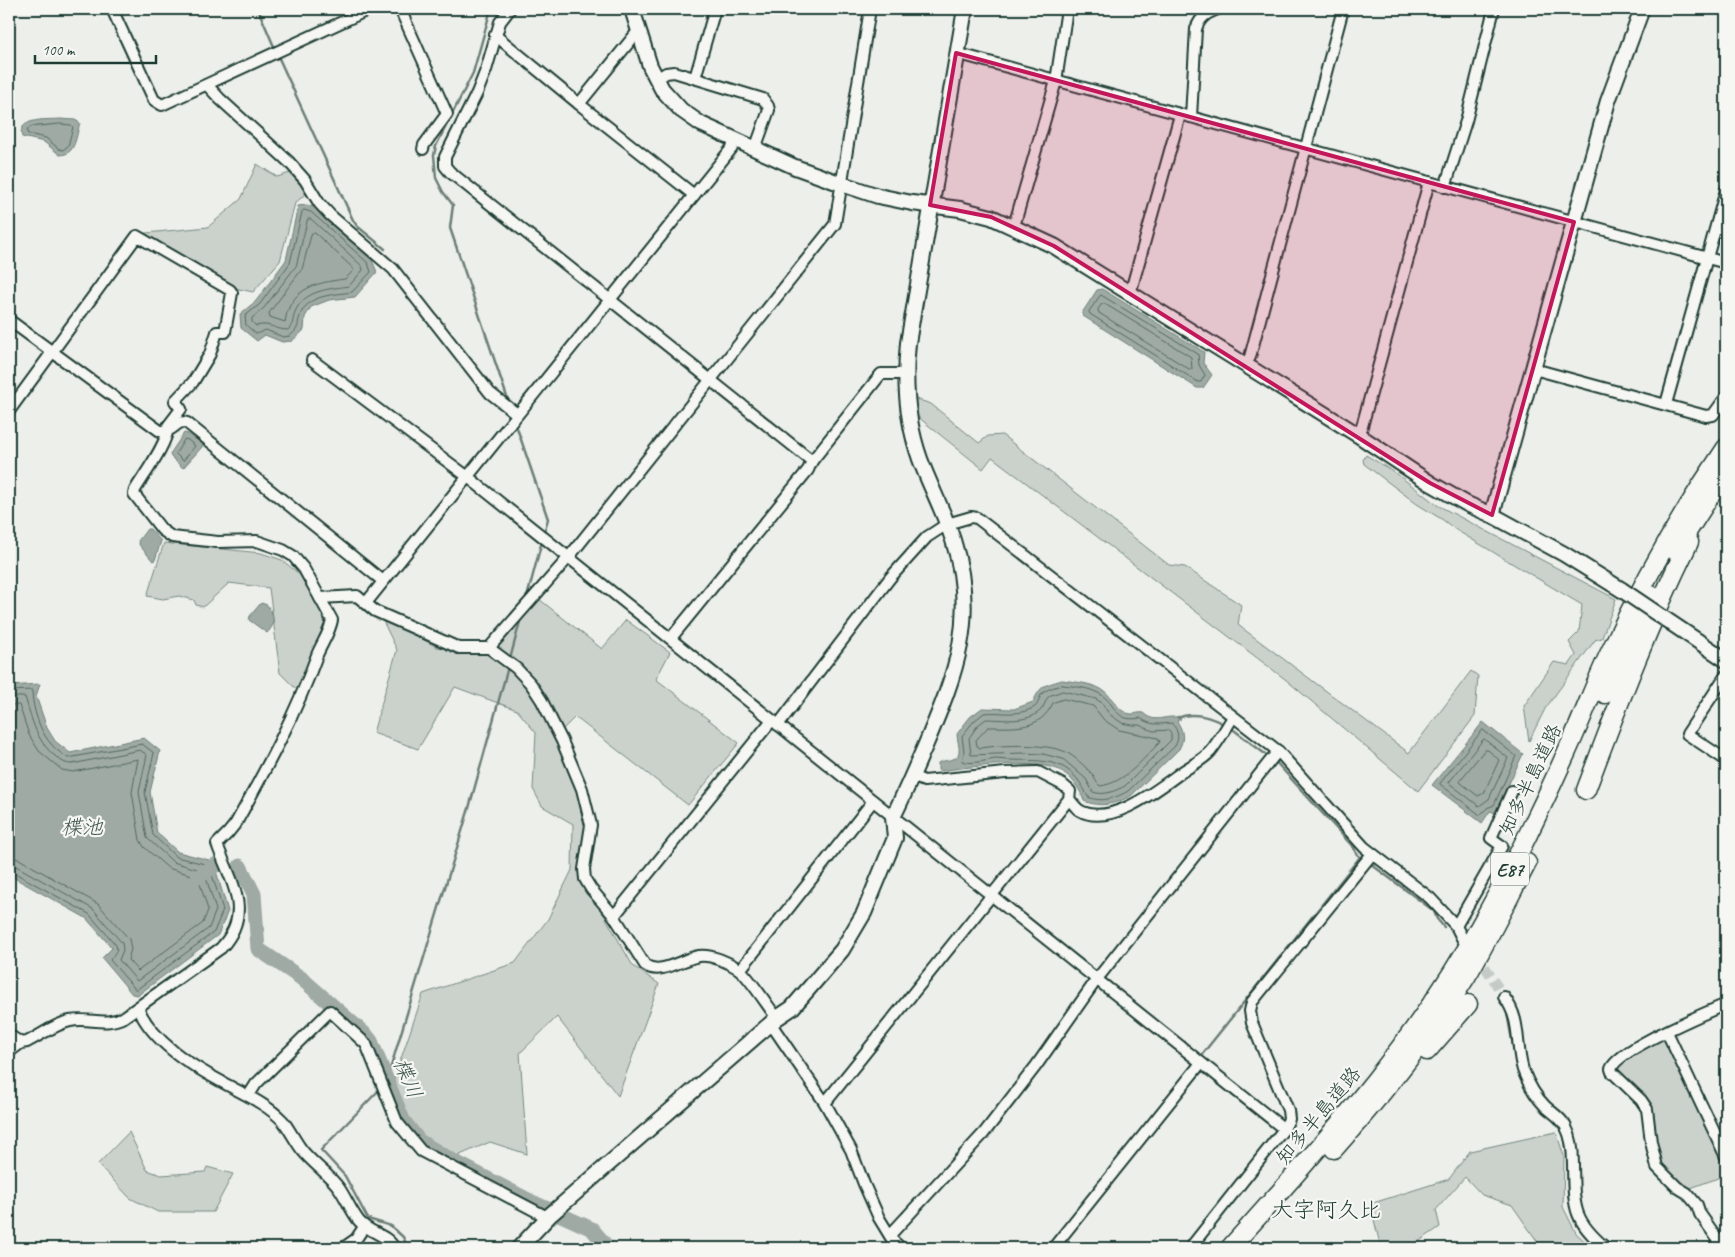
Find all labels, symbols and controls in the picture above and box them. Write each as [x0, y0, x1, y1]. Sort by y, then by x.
scale bar [35, 32, 156, 64]
text: 100 m [42, 41, 76, 60]
street label: 知多半島道路 [1494, 720, 1567, 839]
water label: 楪池 [61, 814, 104, 840]
road number: E87 [1491, 852, 1529, 886]
water label: 楪川 [388, 1054, 428, 1102]
street label: 知多半島道路 [1270, 1061, 1367, 1169]
district label: 大字阿久比 [1271, 1196, 1381, 1224]

